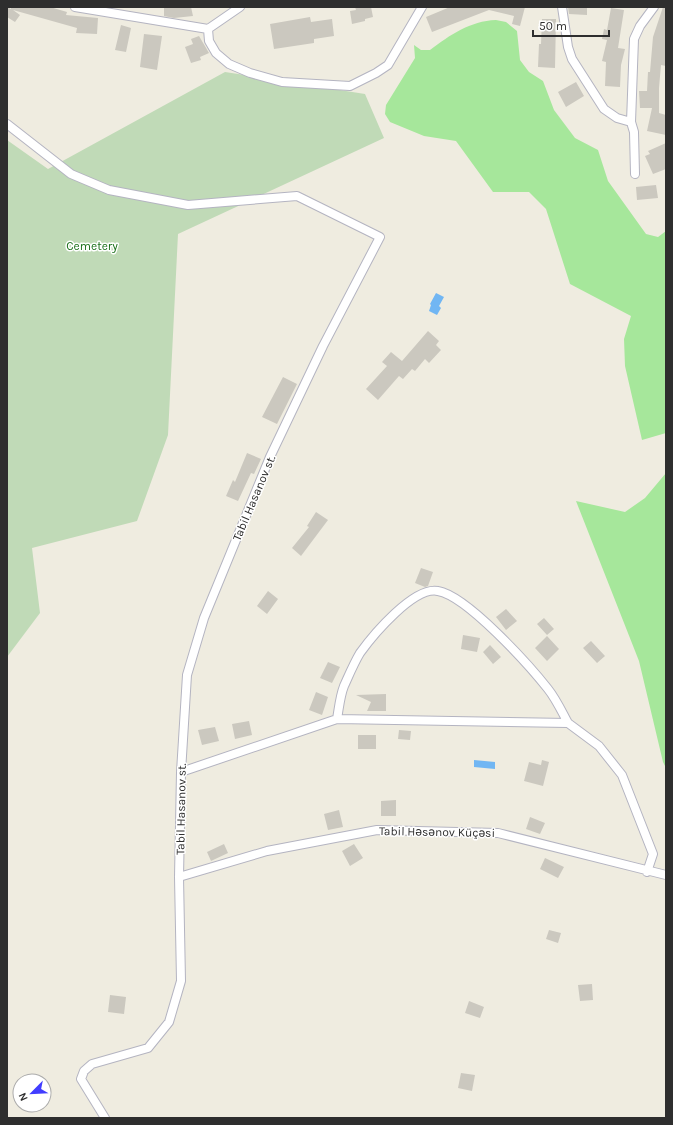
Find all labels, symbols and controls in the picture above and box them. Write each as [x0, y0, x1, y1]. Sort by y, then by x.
scale bar [533, 12, 609, 38]
text: 50 m [539, 19, 567, 33]
park label: Cemetery [66, 239, 118, 253]
street label: Tabil Hasanov st. [230, 453, 278, 543]
street label: Tabil Hasanov st. [173, 763, 189, 855]
street label: Tabil Həsənov Küçəsi [379, 824, 495, 840]
north arrow [12, 1073, 52, 1113]
text: N [16, 1091, 31, 1103]

